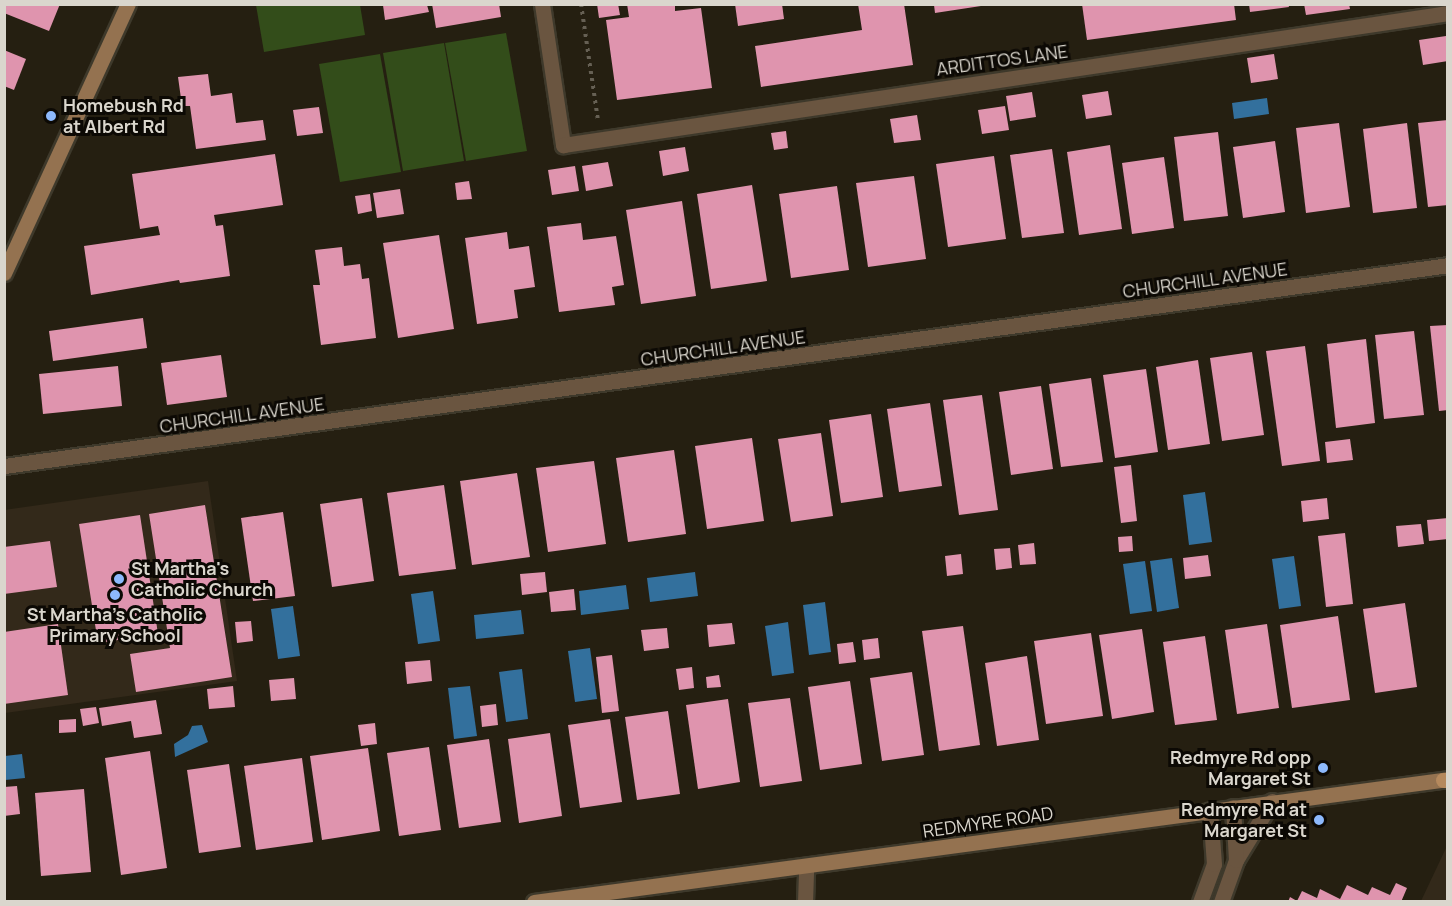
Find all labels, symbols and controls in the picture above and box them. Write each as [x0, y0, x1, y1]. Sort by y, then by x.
street label: ARDITTOS LANE [935, 40, 1069, 80]
place label: Homebush Rd at Albert Rd [63, 95, 184, 138]
marker: Homebush Rd at Albert Rd [44, 109, 58, 123]
street label: CHURCHILL AVENUE [1121, 258, 1289, 302]
street label: CHURCHILL AVENUE [639, 326, 807, 370]
street label: CHURCHILL AVENUE [158, 393, 326, 437]
place label: St Martha's Catholic Church [131, 558, 273, 600]
marker: St Martha's Catholic Church [112, 572, 126, 586]
marker: St Martha's Catholic Primary School [108, 588, 122, 602]
place label: St Martha's Catholic Primary School [27, 604, 203, 646]
place label: Redmyre Rd opp Margaret St [1170, 747, 1311, 789]
marker: Redmyre Rd opp Margaret St [1316, 761, 1330, 775]
place label: Redmyre Rd at Margaret St [1181, 799, 1307, 842]
street label: REDMYRE ROAD [921, 802, 1055, 842]
marker: Redmyre Rd at Margaret St [1312, 813, 1326, 827]

